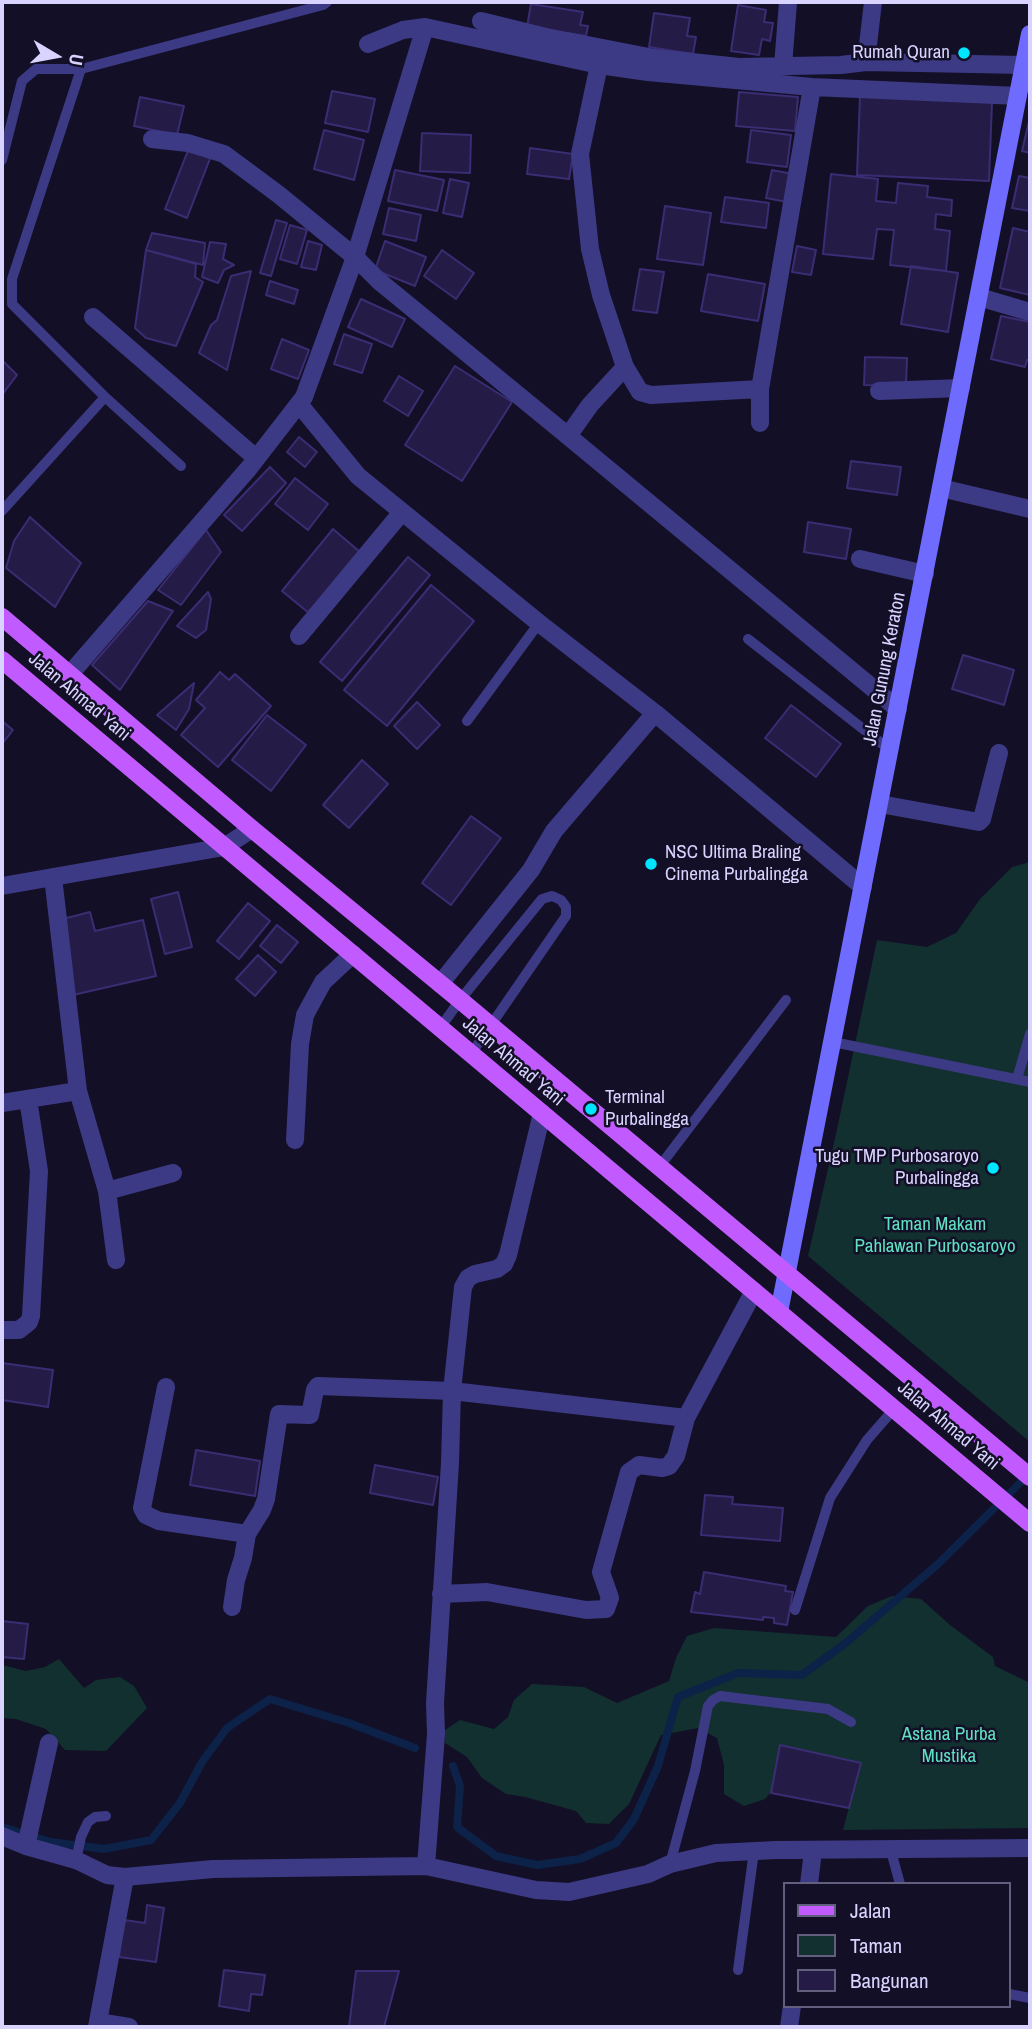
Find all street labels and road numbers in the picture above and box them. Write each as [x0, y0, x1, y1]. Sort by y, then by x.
street label: Jalan Gunung Keraton [859, 590, 911, 748]
street label: Jalan Ahmad Yani [23, 648, 135, 746]
street label: Jalan Ahmad Yani [457, 1013, 569, 1111]
street label: Jalan Ahmad Yani [892, 1377, 1004, 1475]

